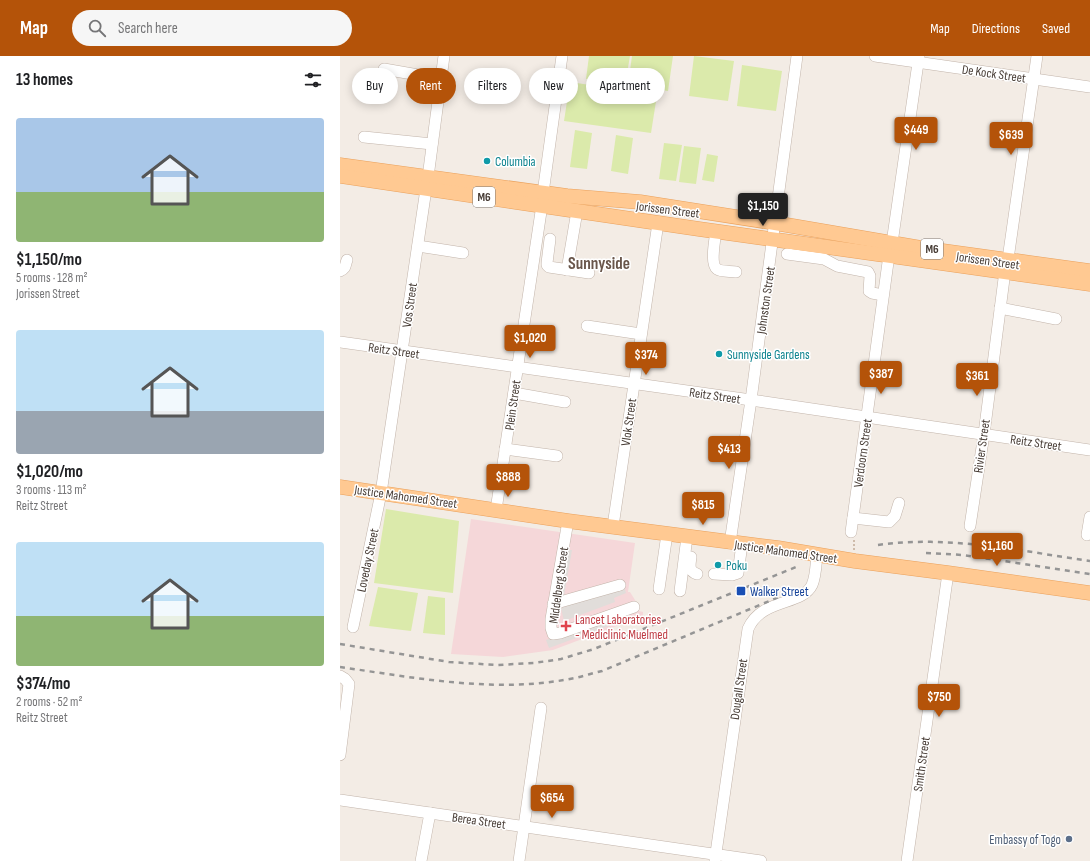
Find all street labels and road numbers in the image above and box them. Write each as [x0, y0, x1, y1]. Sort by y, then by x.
street label: De Kock Street [961, 62, 1027, 86]
road number: M6 [473, 187, 495, 207]
street label: Jorissen Street [634, 198, 700, 222]
road number: M6 [921, 239, 943, 259]
street label: Jorissen Street [954, 248, 1021, 273]
street label: Johnston Street [753, 265, 779, 336]
street label: Vos Street [399, 282, 421, 329]
street label: Reitz Street [367, 339, 421, 363]
street label: Plein Street [502, 379, 524, 431]
street label: Reitz Street [688, 384, 742, 408]
street label: Vlok Street [618, 397, 640, 447]
street label: Verdoorn Street [850, 418, 876, 489]
street label: Rivier Street [970, 418, 994, 474]
street label: Reitz Street [1009, 431, 1063, 455]
street label: Justice Mahomed Street [352, 482, 458, 512]
street label: Loveday Street [353, 527, 383, 594]
street label: Justice Mahomed Street [732, 537, 838, 567]
street label: Middelberg Street [546, 546, 572, 625]
street label: Dougall Street [727, 658, 751, 721]
street label: Smith Street [910, 736, 934, 793]
street label: Berea Street [451, 809, 507, 833]

